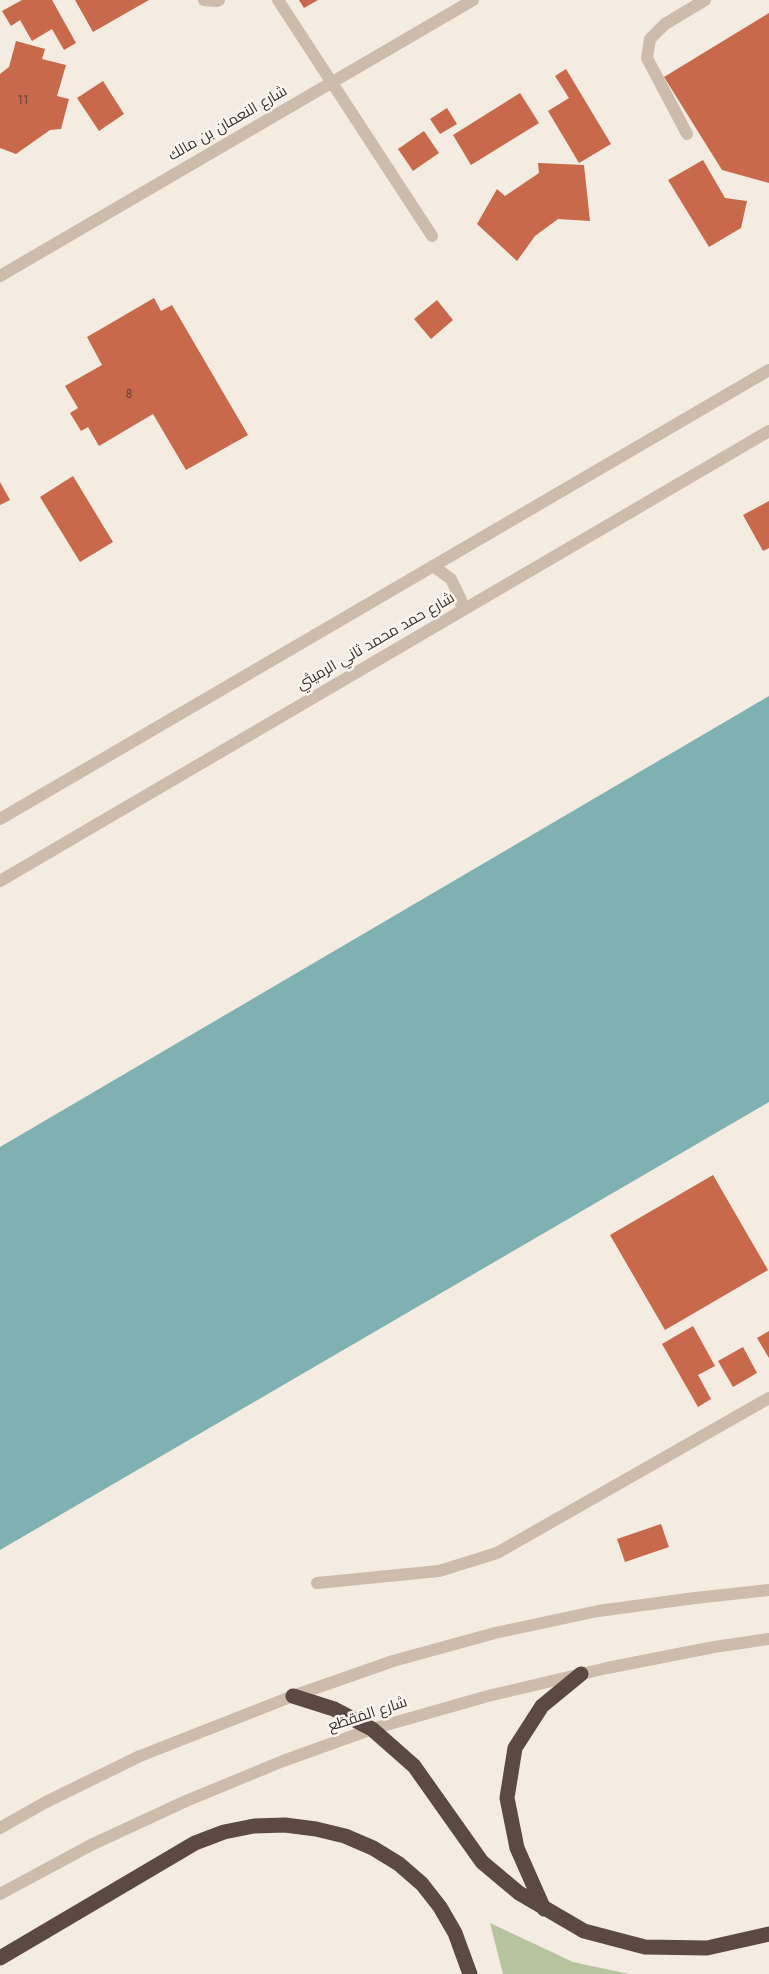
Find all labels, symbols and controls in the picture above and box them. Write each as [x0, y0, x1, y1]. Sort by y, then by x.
street label: شارع النعمان بن مالك [165, 83, 291, 165]
house number: 11 [18, 94, 28, 108]
house number: 8 [126, 388, 132, 402]
street label: شارع حمد محمد ثاني الرميثي [294, 589, 458, 695]
street label: شارع المَقطَع [326, 1694, 410, 1736]

